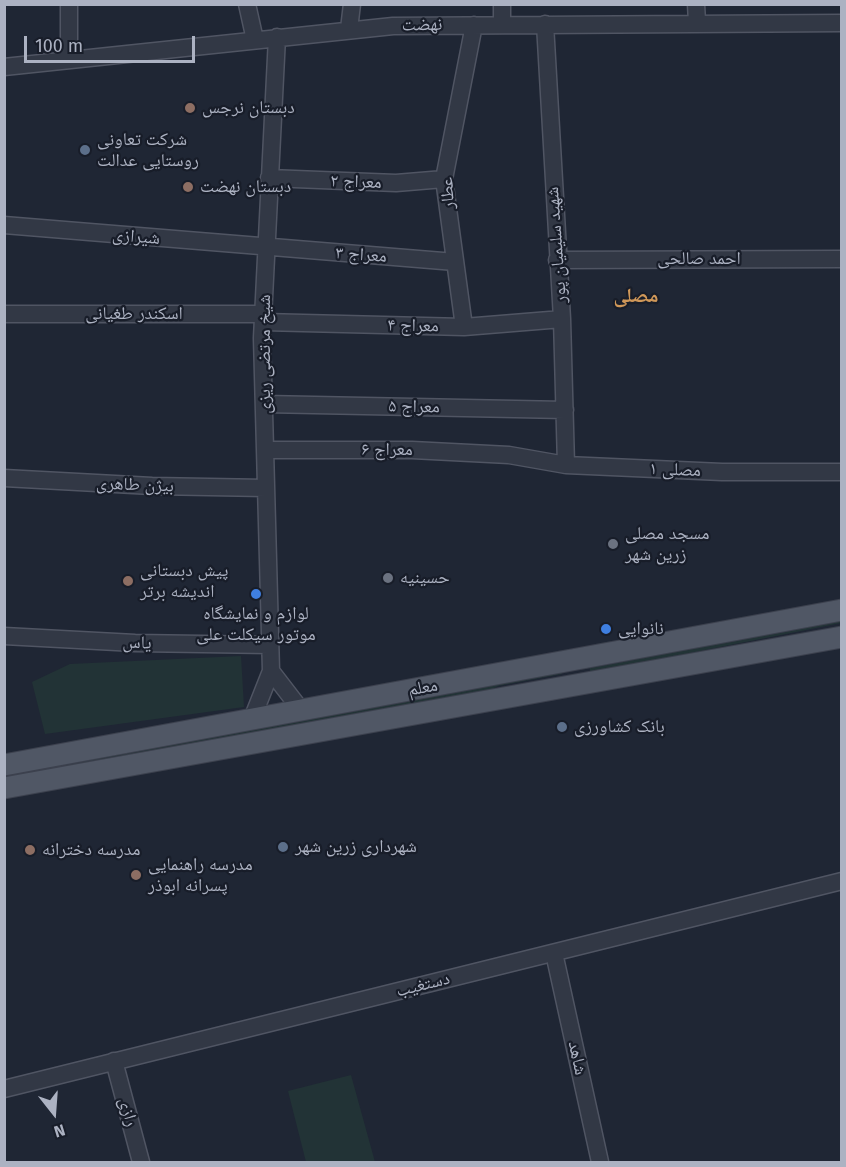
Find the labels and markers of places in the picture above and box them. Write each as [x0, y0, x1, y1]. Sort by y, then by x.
place label: دبستان نرجس [202, 97, 295, 119]
marker: دبستان نرجس [183, 101, 197, 115]
place label: شرکت تعاونی روستایی عدالت [97, 129, 199, 172]
marker: شرکت تعاونی روستایی عدالت [78, 143, 92, 157]
place label: دبستان نهضت [200, 176, 291, 198]
marker: دبستان نهضت [181, 180, 195, 194]
place label: مسجد مصلی زرین شهر [625, 523, 709, 566]
marker: مسجد مصلی زرین شهر [606, 537, 620, 551]
place label: پیش دبستانی اندیشه برتر [140, 560, 228, 602]
place label: حسینیه [400, 567, 450, 589]
marker: حسینیه [381, 571, 395, 585]
marker: پیش دبستانی اندیشه برتر [121, 574, 135, 588]
marker: لوازم و نمایشگاه موتور سیکلت علی [249, 587, 263, 601]
place label: لوازم و نمایشگاه موتور سیکلت علی [196, 603, 316, 646]
place label: نانوایی [618, 618, 664, 640]
marker: نانوایی [599, 622, 613, 636]
place label: بانک کشاورزی [574, 716, 665, 738]
marker: بانک کشاورزی [555, 720, 569, 734]
place label: شهرداری زرین شهر [295, 836, 417, 858]
place label: مدرسه دخترانه [42, 839, 140, 861]
marker: شهرداری زرین شهر [276, 840, 290, 854]
marker: مدرسه دخترانه [23, 843, 37, 857]
place label: مدرسه راهنمایی پسرانه ابوذر [148, 854, 253, 896]
marker: مدرسه راهنمایی پسرانه ابوذر [129, 868, 143, 882]

